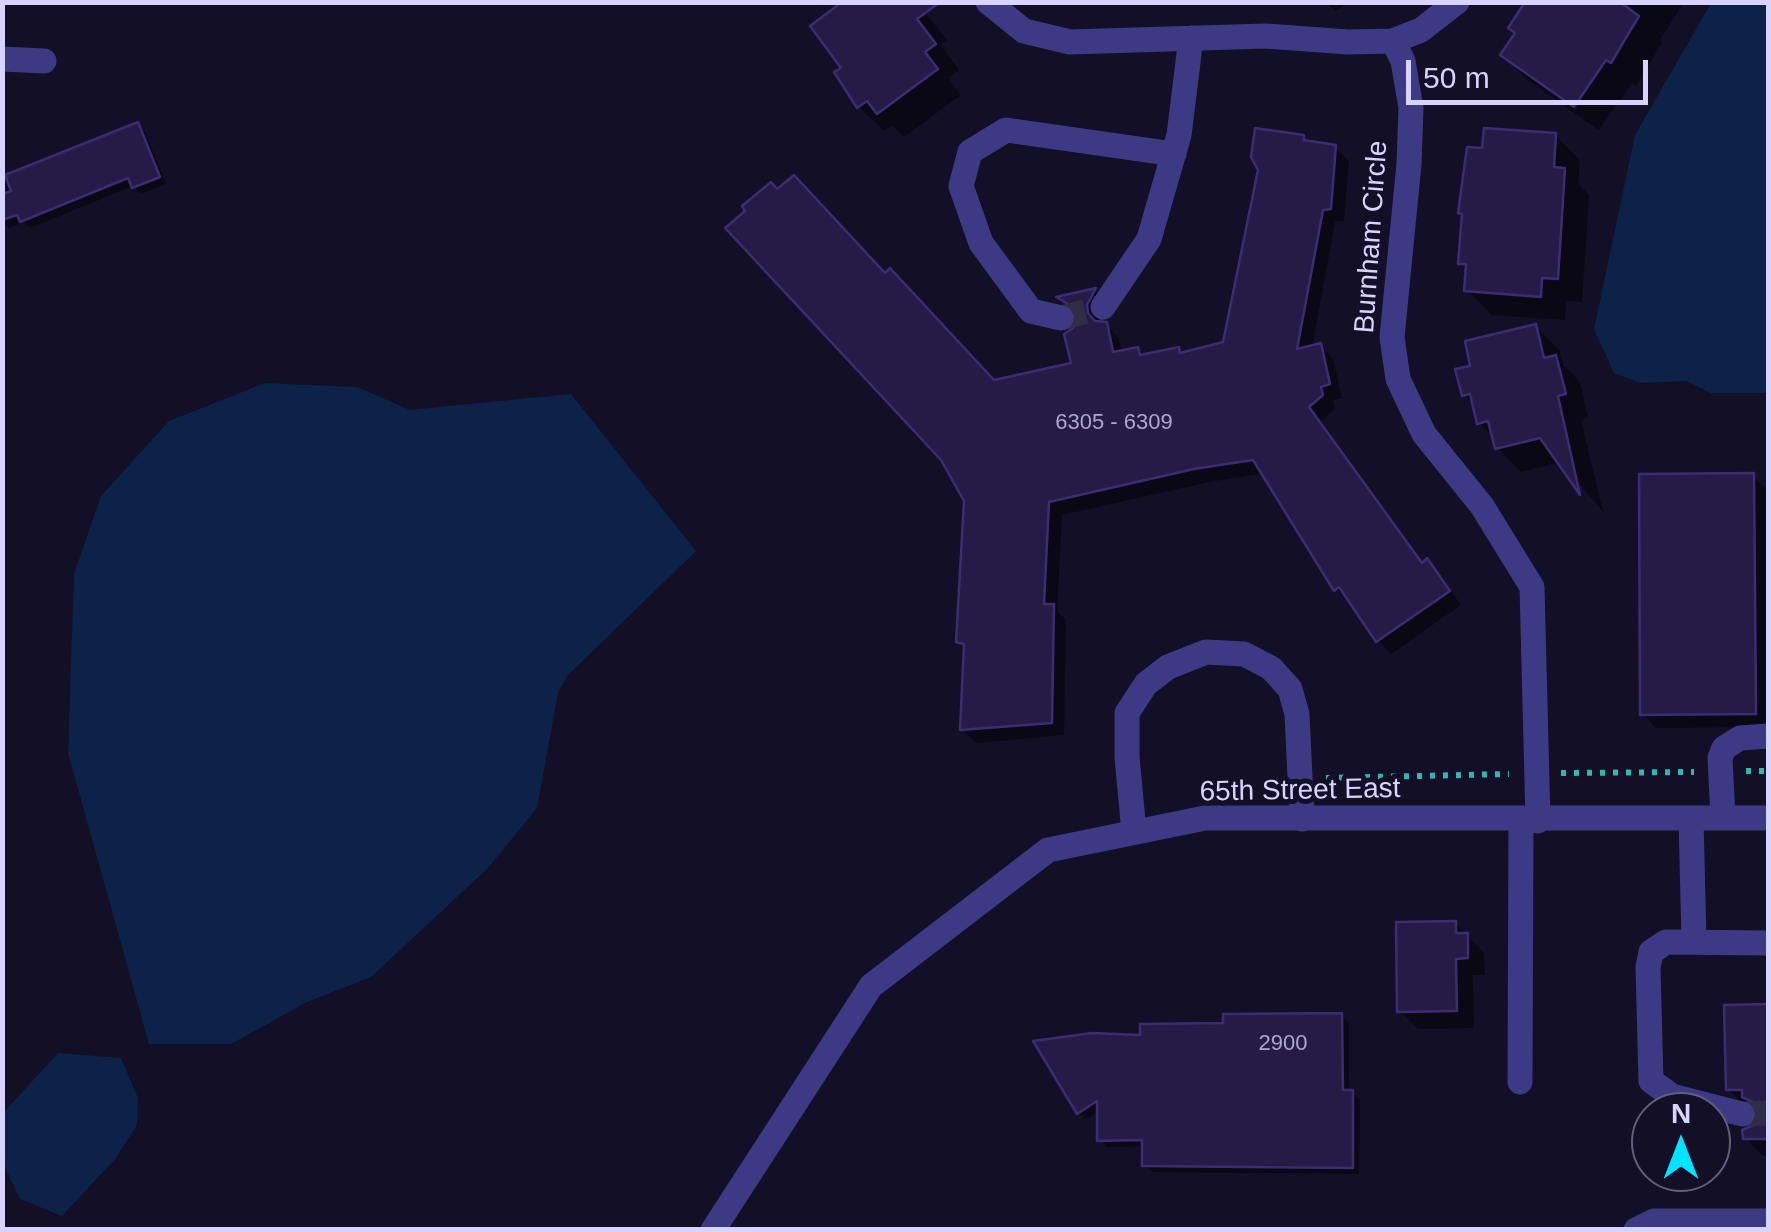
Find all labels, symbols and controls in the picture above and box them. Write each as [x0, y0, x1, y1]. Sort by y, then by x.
scale bar [1411, 40, 1654, 102]
text: 50 m [1423, 61, 1490, 94]
street label: Burnham Circle [1349, 140, 1395, 334]
house number: 6305 - 6309 [1055, 410, 1173, 436]
street label: 65th Street East [1199, 772, 1401, 810]
house number: 2900 [1259, 1031, 1307, 1057]
north arrow [1631, 1092, 1731, 1192]
text: N [1671, 1098, 1691, 1129]

